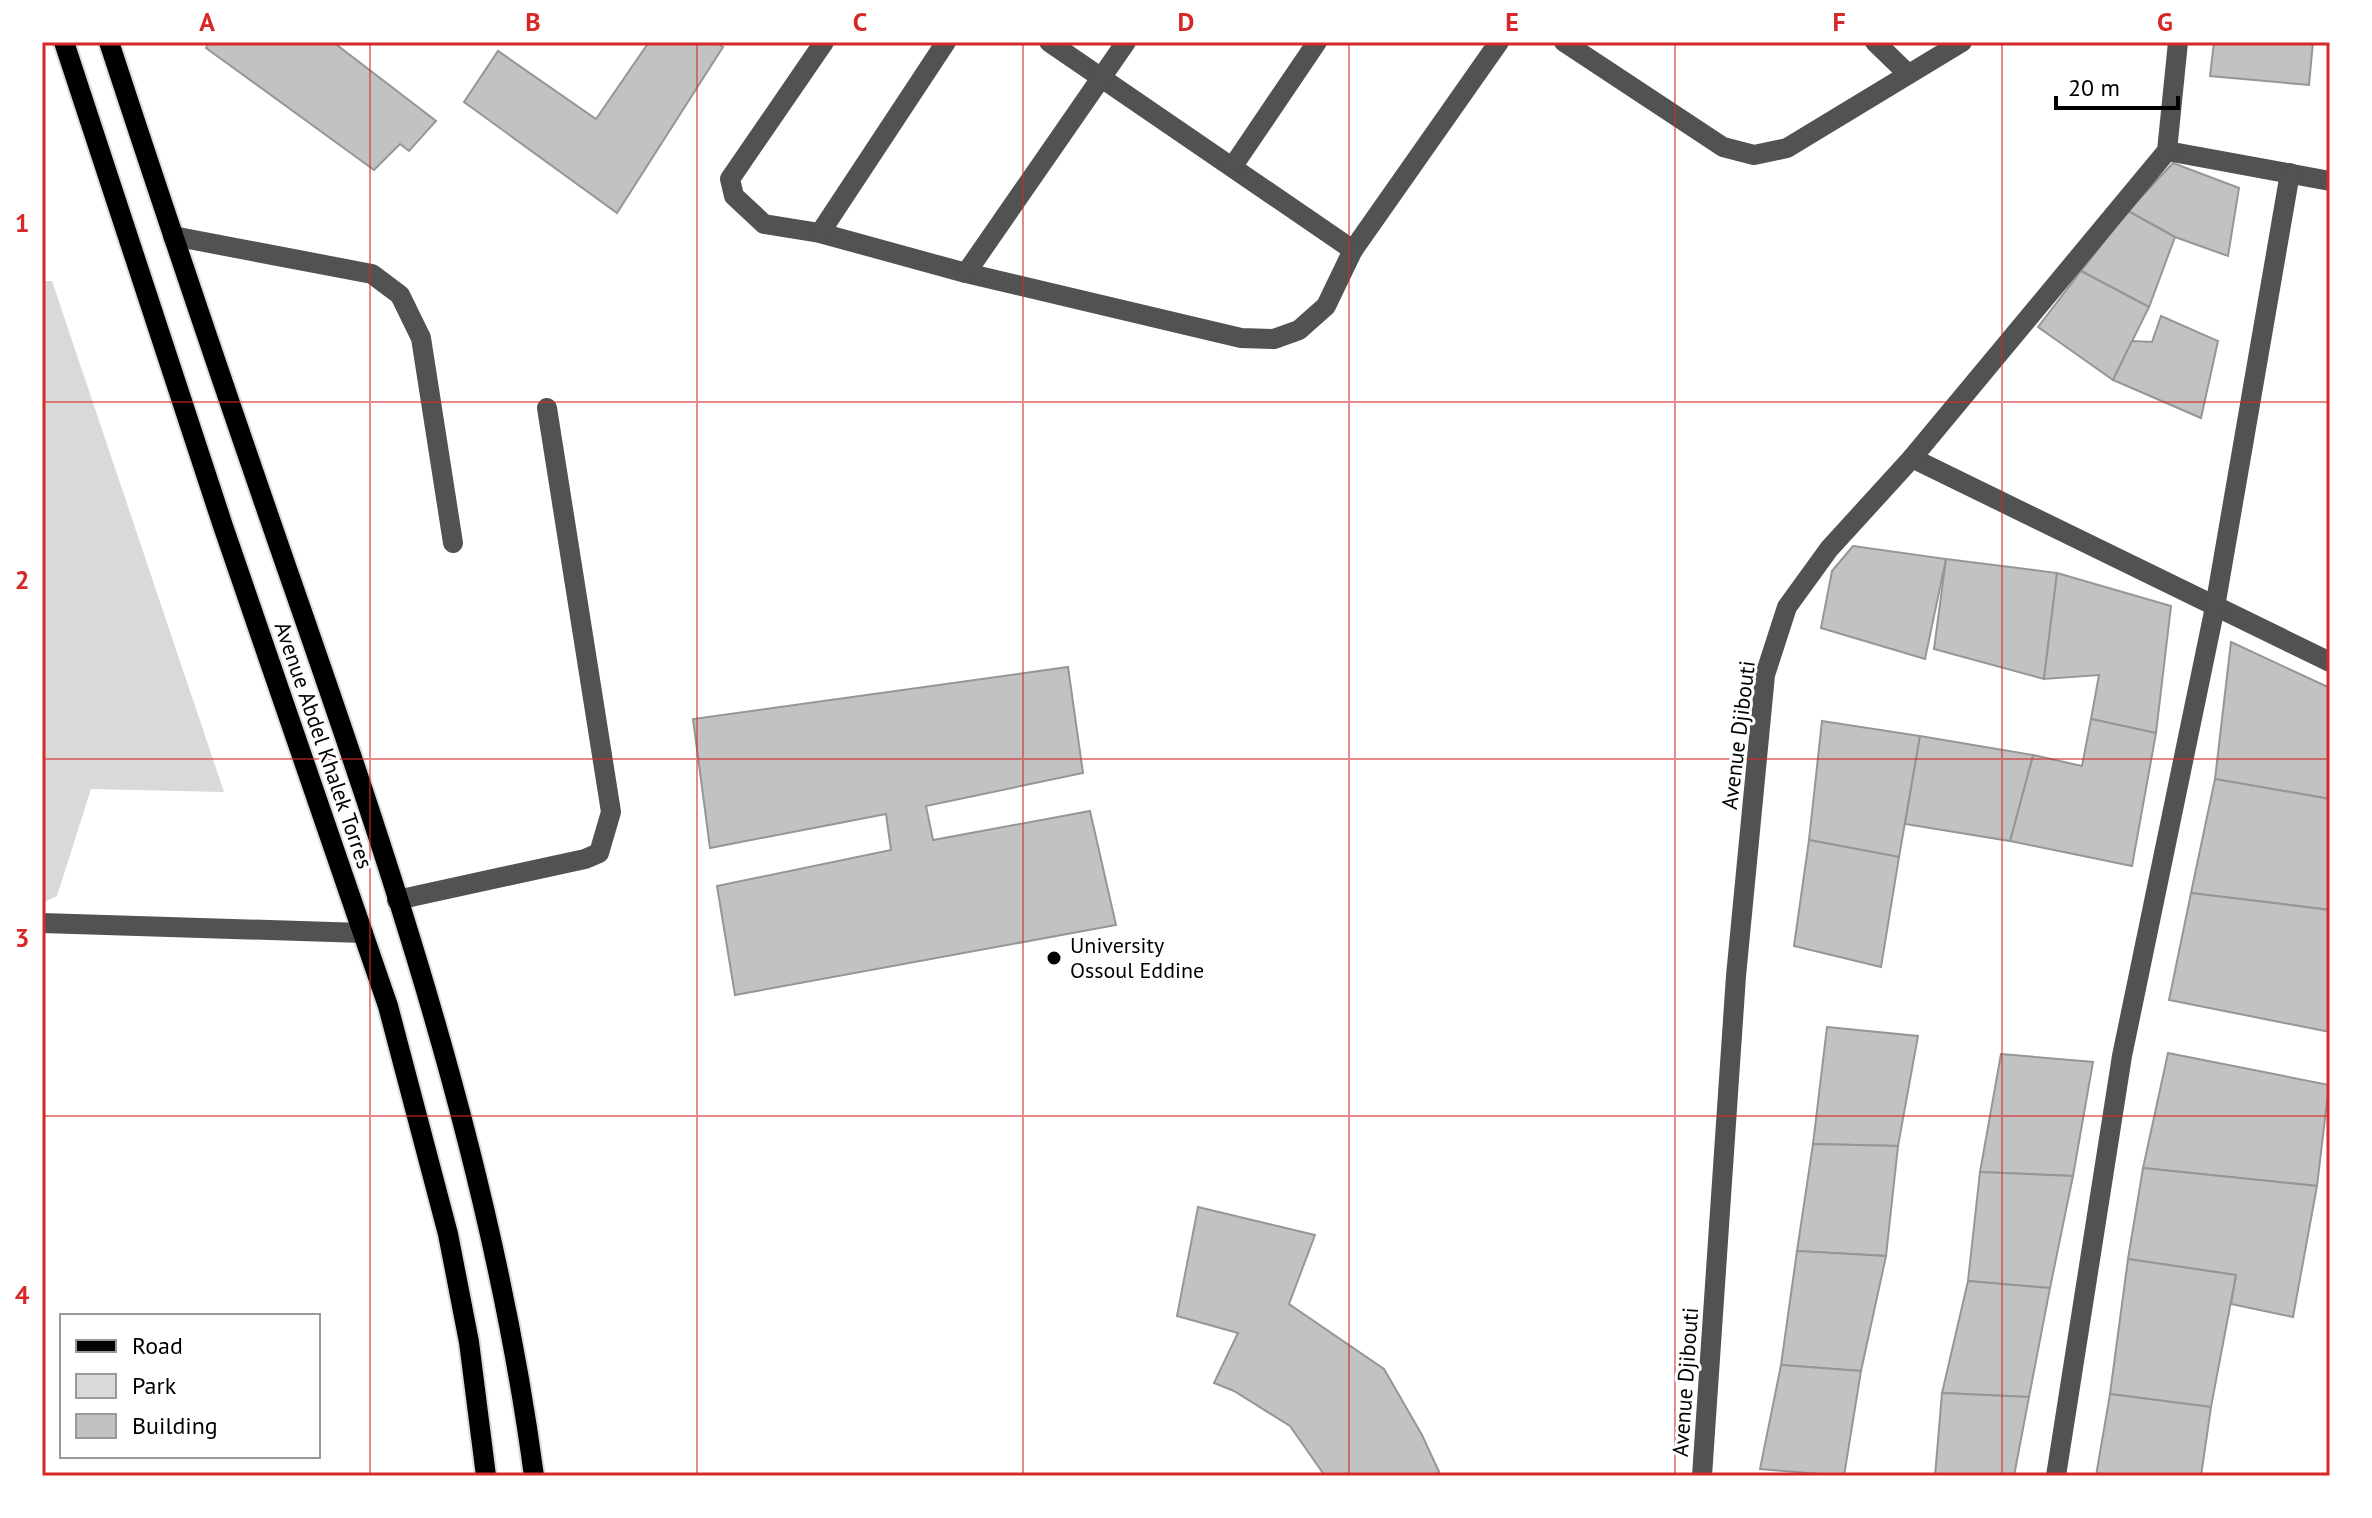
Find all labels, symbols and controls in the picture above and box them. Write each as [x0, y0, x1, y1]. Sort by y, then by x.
text: A [199, 5, 215, 38]
text: B [525, 5, 541, 38]
text: C [853, 5, 867, 38]
text: D [1178, 5, 1194, 38]
text: E [1505, 5, 1519, 38]
text: F [1832, 5, 1846, 38]
text: G [2157, 5, 2173, 38]
scale bar [2056, 60, 2178, 110]
text: 20 m [2068, 72, 2120, 103]
text: 1 [15, 206, 29, 239]
text: 2 [15, 563, 29, 596]
street label: Avenue Abdel Khalek Torres [269, 618, 379, 872]
street label: Avenue Djibouti [1715, 659, 1761, 811]
text: 3 [15, 921, 29, 954]
place label: University Ossoul Eddine [1070, 931, 1204, 984]
marker: University Ossoul Eddine [1045, 949, 1063, 967]
text: 4 [15, 1278, 30, 1311]
street label: Avenue Djibouti [1666, 1306, 1704, 1458]
legend [60, 1314, 320, 1458]
text: Road [132, 1330, 183, 1361]
text: Park [132, 1370, 177, 1401]
text: Building [132, 1410, 218, 1441]

